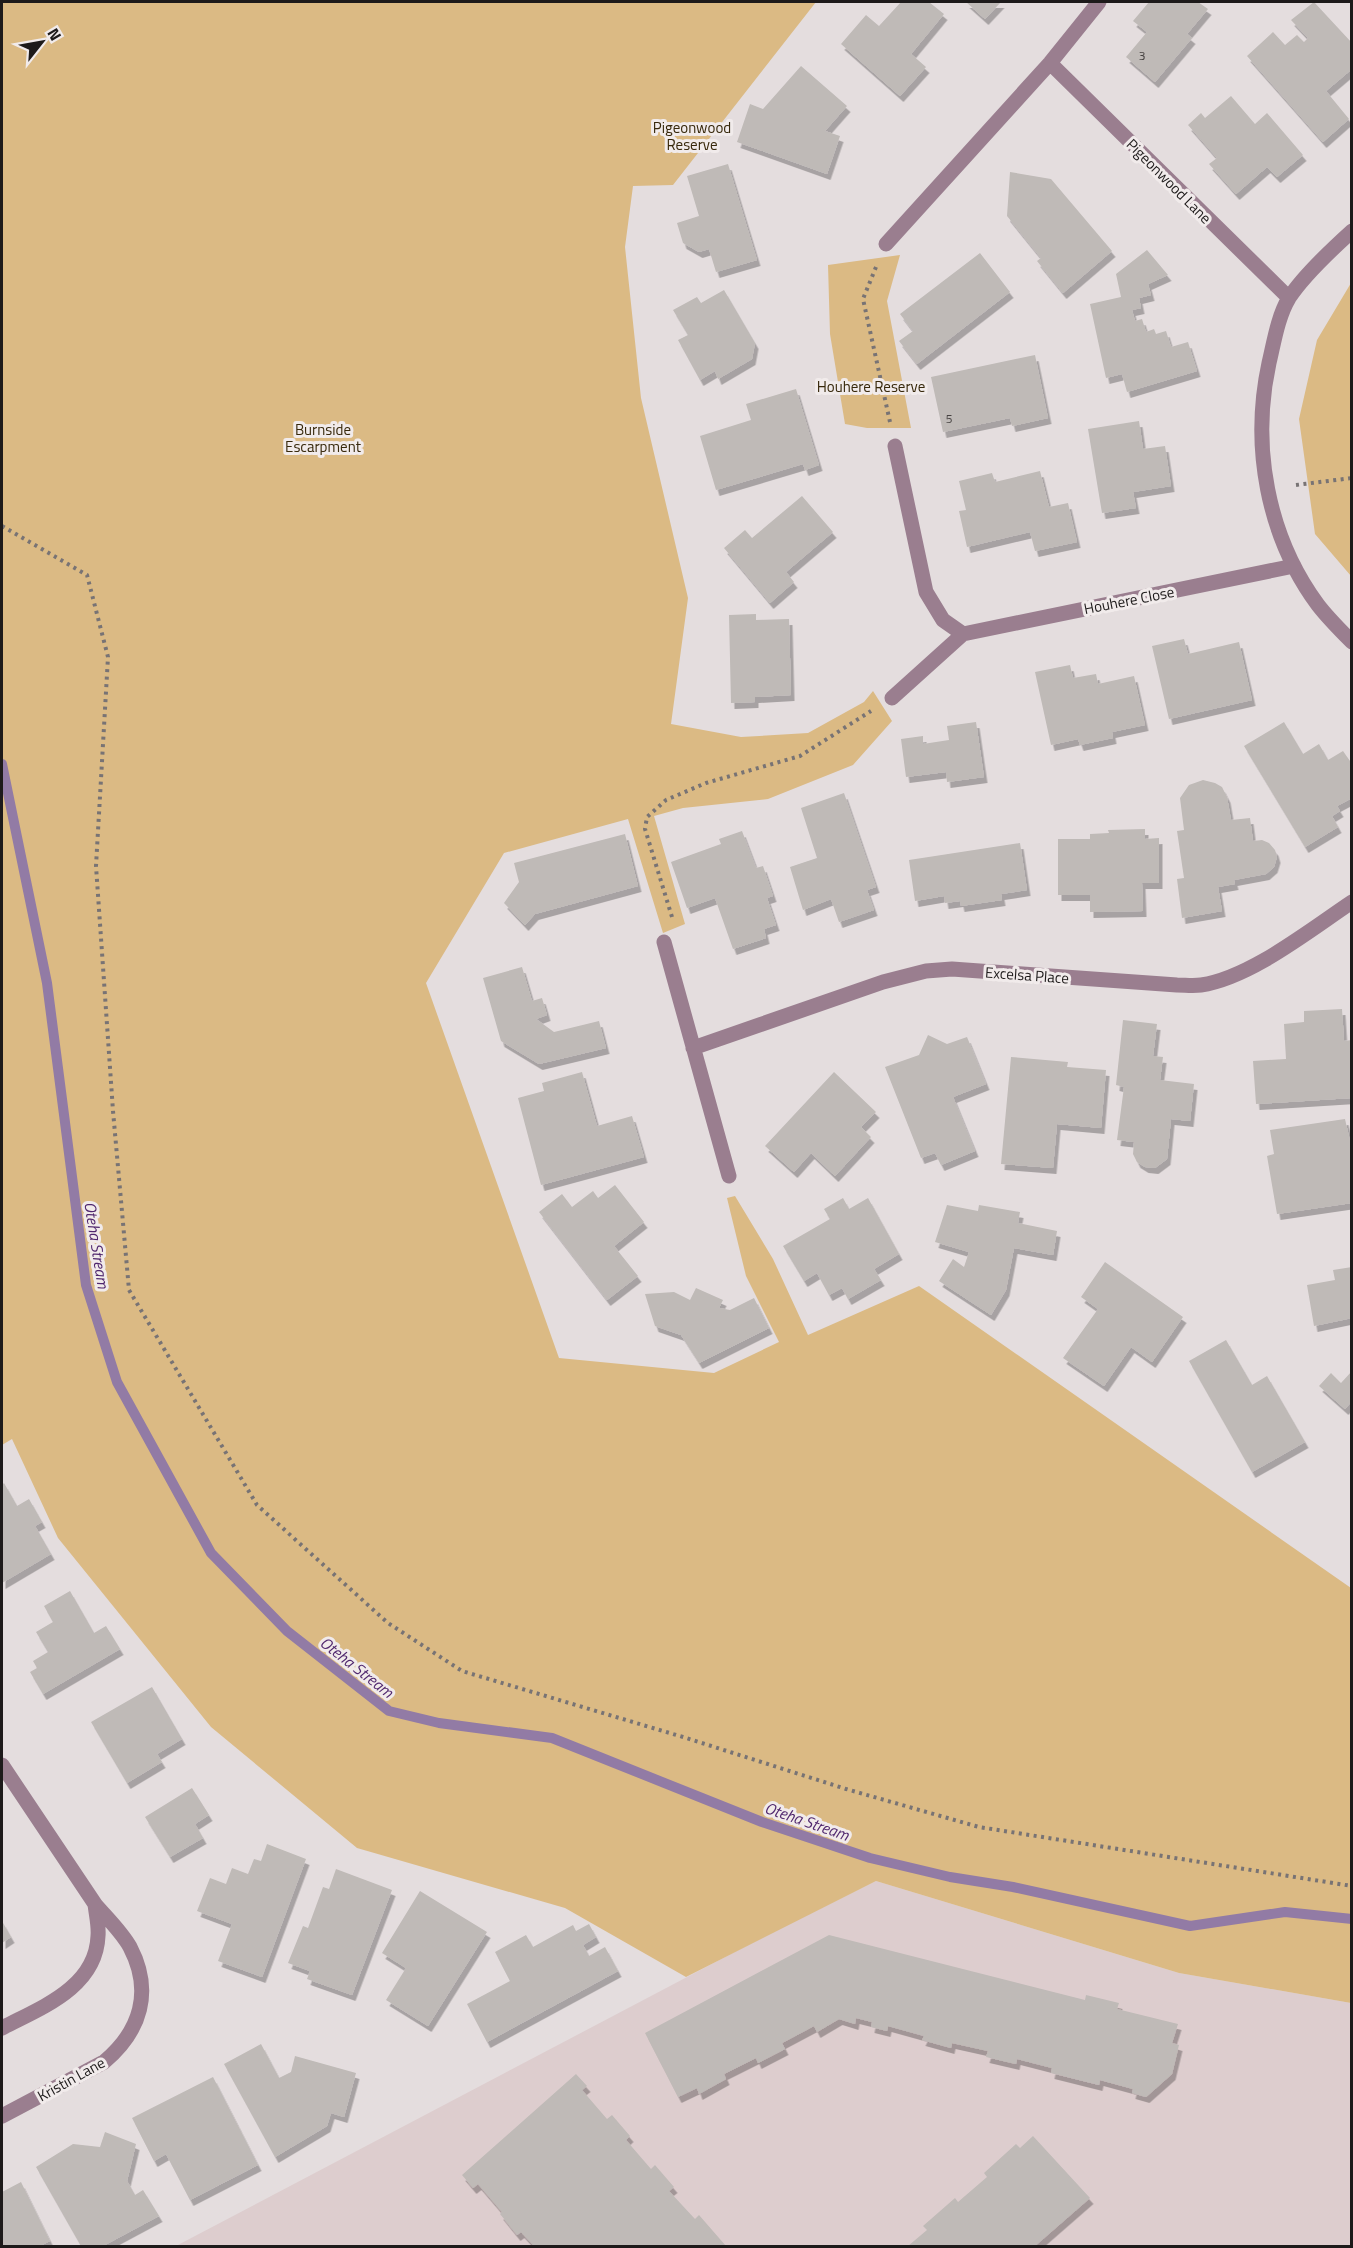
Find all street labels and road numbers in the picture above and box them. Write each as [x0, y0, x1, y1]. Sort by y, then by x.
street label: Pigeonwood Lane [1121, 133, 1217, 229]
street label: Houhere Close [1082, 580, 1176, 620]
street label: Excelsa Place [984, 961, 1070, 989]
street label: Kristin Lane [33, 2051, 109, 2107]

